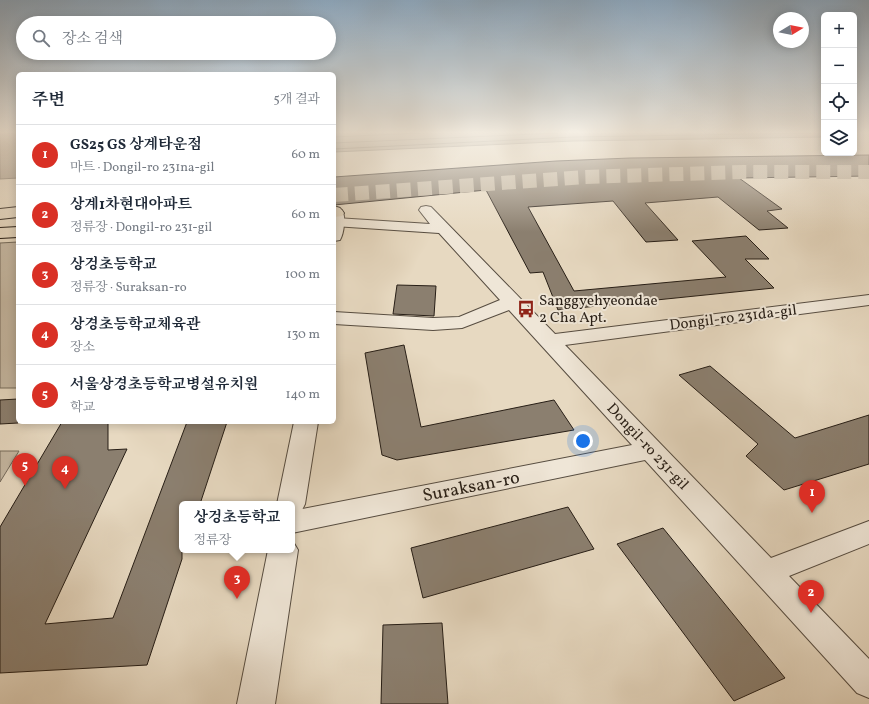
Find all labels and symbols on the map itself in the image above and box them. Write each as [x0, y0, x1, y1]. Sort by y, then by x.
north arrow [773, 12, 809, 48]
place label: Sanggyehyeondae 2 Cha Apt. [539, 291, 658, 329]
bus stop icon: Sanggyehyeondae 2 Cha Apt. [516, 299, 536, 319]
street label: Dongil-ro 231da-gil [668, 300, 798, 337]
street label: Dongil-ro 231-gil [601, 399, 693, 495]
your location [573, 431, 593, 451]
pin: 5 [12, 453, 38, 486]
pin: 4 [52, 456, 78, 489]
street label: Suraksan-ro [421, 466, 522, 509]
pin: 1 [799, 480, 825, 513]
pin: 3 [224, 566, 250, 599]
pin: 2 [798, 580, 824, 613]

